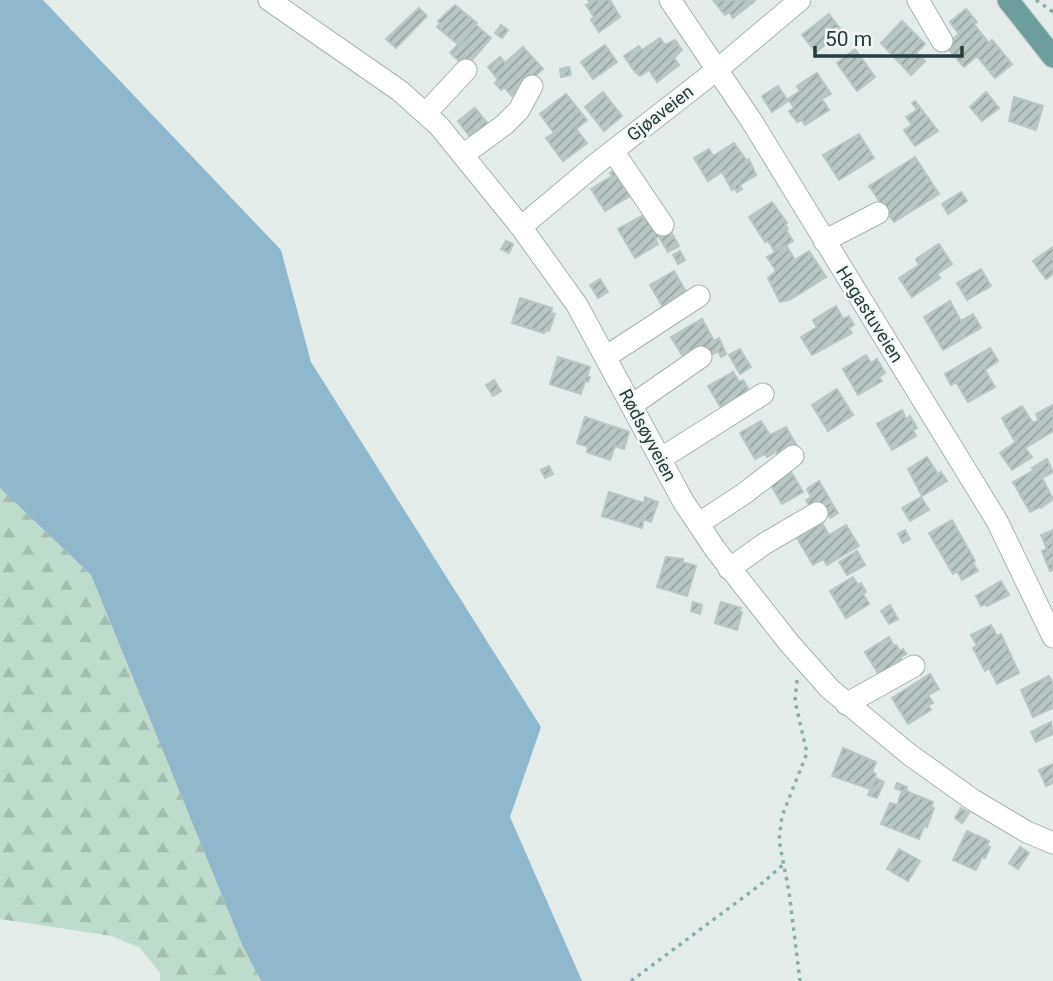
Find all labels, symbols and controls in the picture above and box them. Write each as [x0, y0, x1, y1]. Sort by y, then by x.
scale bar [815, 14, 962, 58]
text: 50 m [825, 27, 872, 51]
street label: Gjøaveien [623, 81, 697, 145]
street label: Hagastuveien [832, 262, 908, 366]
street label: Rødsøyveien [615, 385, 681, 485]

